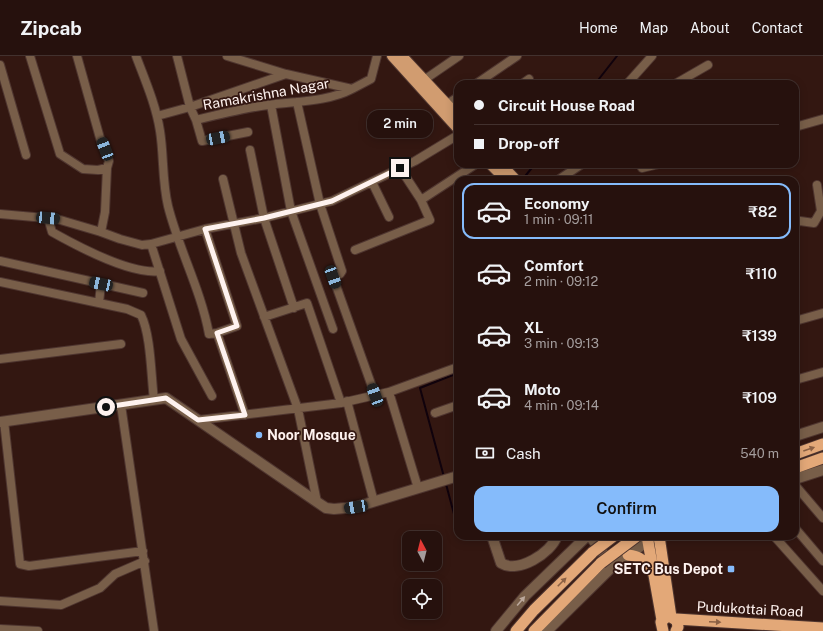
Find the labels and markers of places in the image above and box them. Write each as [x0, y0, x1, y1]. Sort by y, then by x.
place label: Noor Mosque [267, 427, 356, 443]
marker: Noor Mosque [254, 430, 264, 440]
place label: SETC Bus Depot [614, 561, 723, 577]
marker: SETC Bus Depot [726, 564, 736, 574]

